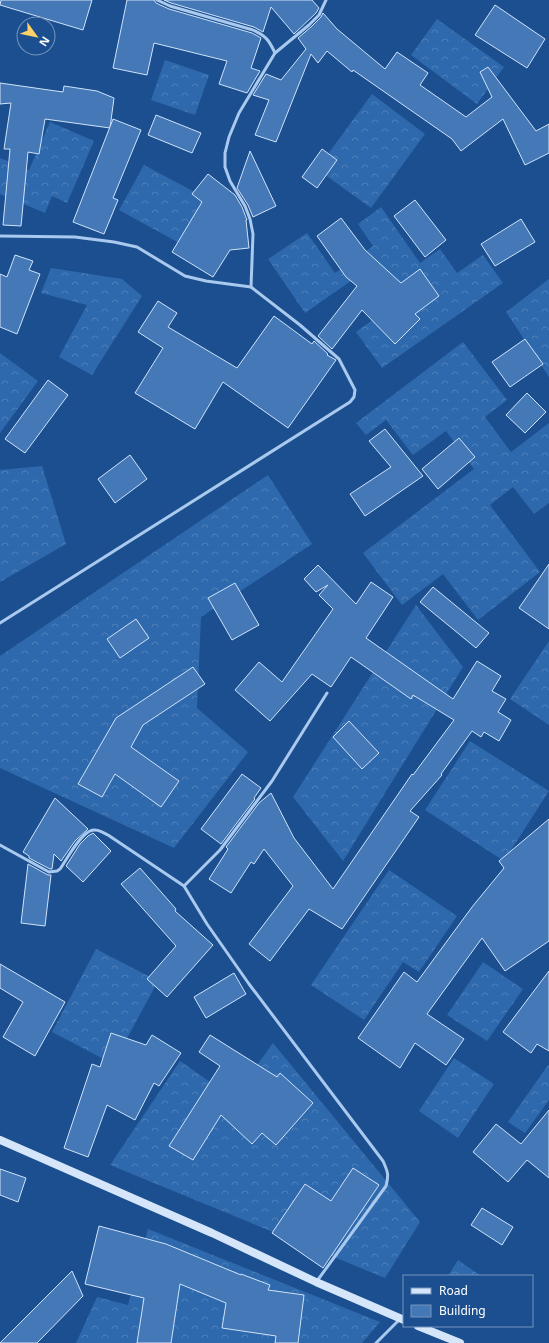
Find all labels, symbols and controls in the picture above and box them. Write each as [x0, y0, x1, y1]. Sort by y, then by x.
north arrow [16, 16, 56, 56]
text: N [36, 34, 54, 50]
legend [403, 1275, 533, 1327]
text: Road [439, 1282, 468, 1299]
text: Building [439, 1302, 486, 1319]

